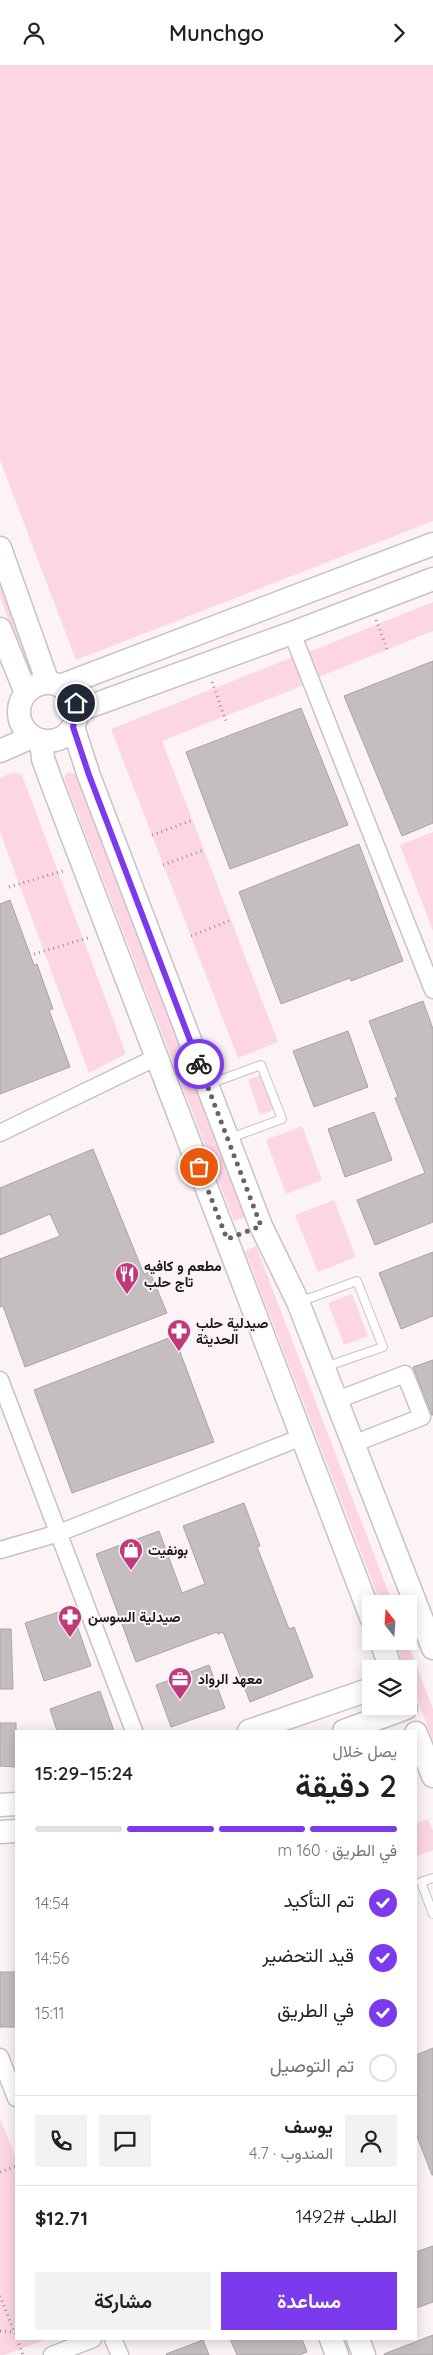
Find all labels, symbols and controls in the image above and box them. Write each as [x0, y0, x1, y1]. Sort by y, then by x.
icon: person [20, 19, 48, 47]
text: Munchgo [169, 19, 264, 47]
icon: forward [385, 19, 413, 47]
pin [55, 682, 97, 724]
icon: home [62, 689, 90, 717]
courier [174, 1039, 224, 1089]
icon: bike [185, 1050, 213, 1078]
pin [178, 1146, 220, 1188]
icon: bag [185, 1153, 213, 1181]
place label: مطعم و كافيه تاج حلب [144, 1257, 222, 1292]
restaurant icon: مطعم و كافيه تاج حلب [114, 1261, 140, 1295]
place label: صيدلية حلب الحديثة [196, 1314, 268, 1348]
pharmacy icon: صيدلية حلب الحديثة [166, 1318, 192, 1352]
shop icon: بونفيت [118, 1537, 144, 1571]
place label: بونفيت [148, 1541, 188, 1559]
north arrow [362, 1595, 418, 1650]
map controls [362, 1595, 417, 1715]
pharmacy icon: صيدلية السوسن [57, 1604, 83, 1638]
place label: صيدلية السوسن [88, 1608, 181, 1626]
button: layers [362, 1660, 417, 1715]
office icon: معهد الرواد [167, 1666, 193, 1700]
place label: معهد الرواد [198, 1670, 263, 1688]
text: يصل خلال [333, 1741, 397, 1761]
text: 15:24–15:29 [35, 1761, 133, 1785]
text: 2 دقيقة [295, 1765, 397, 1805]
text: في الطريق · 160 m [277, 1840, 397, 1860]
text: تم التأكيد [283, 1888, 354, 1912]
icon: check [369, 1889, 397, 1917]
text: 14:54 [35, 1893, 69, 1913]
text: قيد التحضير [262, 1943, 354, 1967]
icon: check [369, 1944, 397, 1972]
text: 14:56 [35, 1948, 69, 1968]
text: في الطريق [277, 1998, 354, 2022]
icon: check [369, 1999, 397, 2027]
text: 15:11 [35, 2003, 64, 2023]
text: تم التوصيل [270, 2053, 354, 2077]
text: يوسف [284, 2114, 333, 2138]
button: phone [35, 2115, 87, 2167]
button: chat [99, 2115, 151, 2167]
button: person [345, 2115, 397, 2167]
text: المندوب · 4.7 [249, 2143, 333, 2163]
text: الطلب #1492 [295, 2204, 397, 2228]
text: $12.71 [35, 2206, 88, 2230]
button: مشاركة [35, 2272, 211, 2330]
button: مساعدة [221, 2272, 397, 2330]

